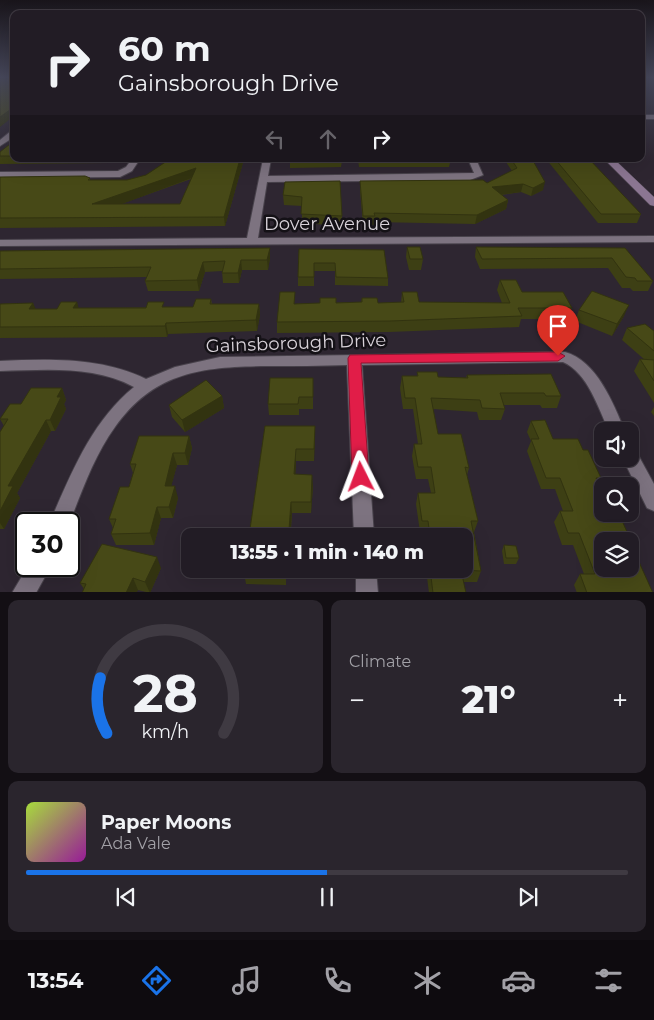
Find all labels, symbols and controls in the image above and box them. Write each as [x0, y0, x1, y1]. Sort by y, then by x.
text: 60 m [118, 27, 211, 70]
icon: right [35, 30, 100, 95]
text: Gainsborough Drive [118, 70, 339, 97]
icon: left [261, 125, 289, 153]
icon: ahead [314, 125, 342, 153]
icon: right [367, 125, 395, 153]
street label: Dover Avenue [264, 213, 390, 235]
pin [537, 305, 579, 356]
icon: arrive [544, 312, 572, 340]
street label: Gainsborough Drive [205, 329, 387, 357]
map controls [594, 422, 639, 577]
button: sound [594, 422, 639, 467]
position arrow [334, 450, 386, 502]
button: search [594, 477, 639, 522]
speed limit sign: 30 [15, 512, 80, 577]
button: layers [594, 532, 639, 577]
text: 13:55 · 1 min · 140 m [230, 541, 424, 564]
text: Climate [349, 652, 411, 671]
text: 28 [133, 662, 198, 725]
text: 21° [462, 676, 516, 723]
text: − [349, 683, 365, 717]
text: + [612, 683, 628, 717]
text: km/h [142, 721, 189, 742]
text: Paper Moons [101, 811, 231, 834]
text: Ada Vale [101, 834, 171, 853]
icon: previous [112, 883, 140, 911]
icon: pause [313, 883, 341, 911]
icon: next [514, 883, 542, 911]
icon: directions [139, 963, 174, 998]
icon: music [229, 963, 264, 998]
icon: phone [320, 963, 355, 998]
icon: climate [410, 963, 445, 998]
icon: car [501, 963, 536, 998]
icon: filters [591, 963, 626, 998]
text: 13:54 [28, 967, 83, 994]

